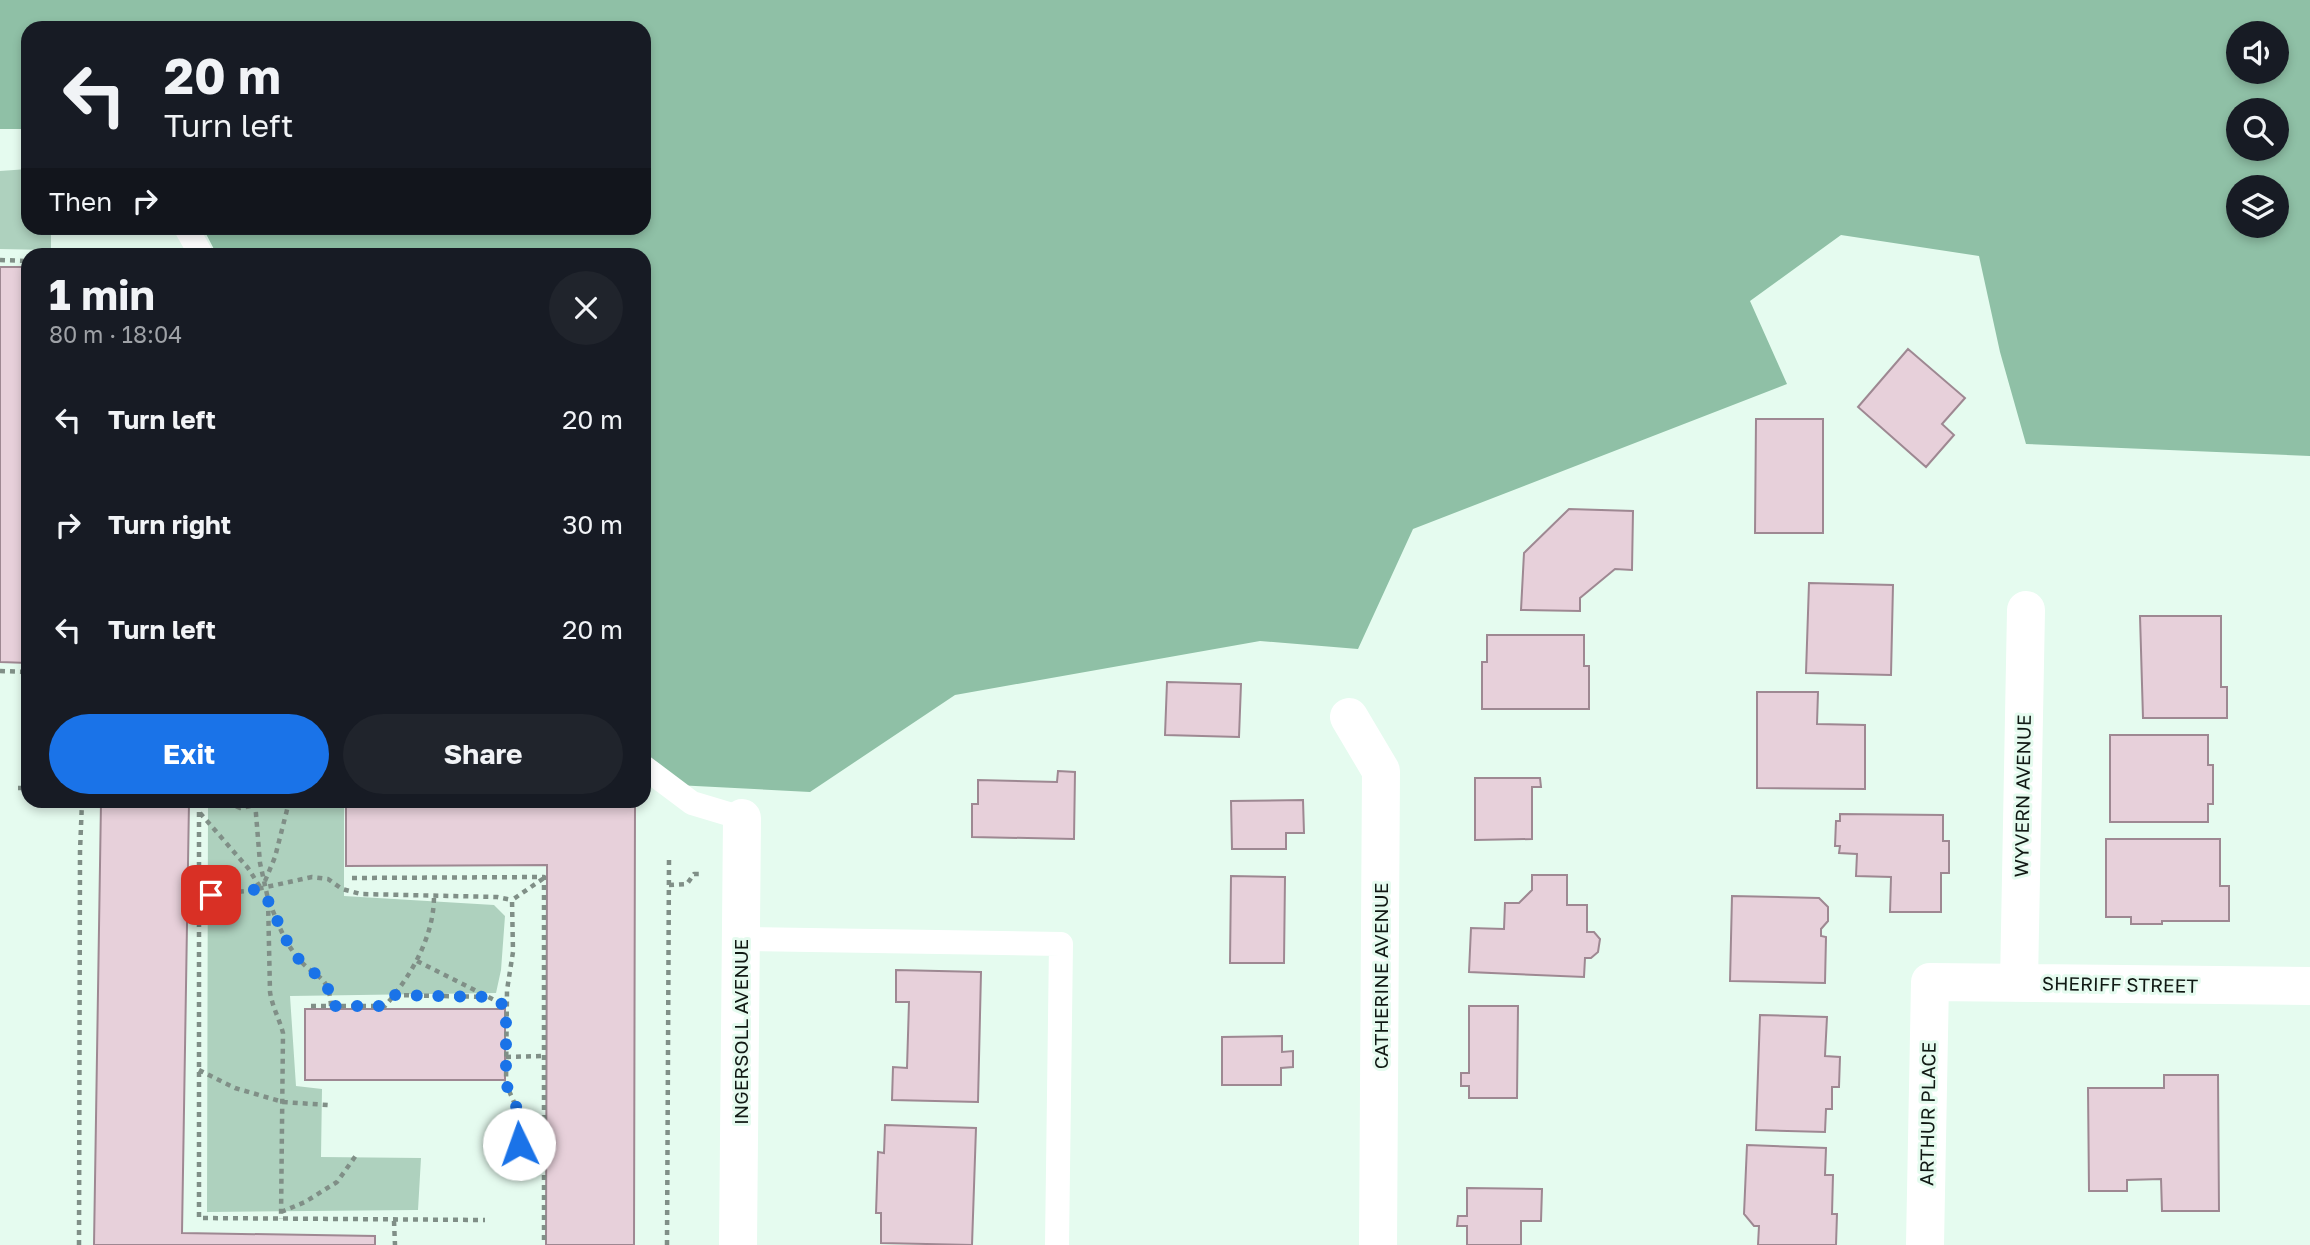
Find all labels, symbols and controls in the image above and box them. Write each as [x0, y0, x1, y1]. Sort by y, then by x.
map controls [2226, 21, 2289, 238]
button: sound [2226, 21, 2289, 84]
text: 20 m [164, 46, 281, 105]
icon: left [49, 49, 140, 140]
button: search [2226, 98, 2289, 161]
text: Turn left [164, 106, 293, 144]
button: layers [2226, 175, 2289, 238]
icon: right [126, 182, 164, 220]
text: Then [49, 186, 112, 217]
text: 1 min [49, 269, 155, 319]
button: close [549, 271, 623, 345]
text: 80 m · 18:04 [49, 320, 182, 348]
icon: left [49, 401, 87, 439]
text: Turn left [108, 404, 216, 435]
text: 20 m [562, 404, 623, 435]
icon: right [49, 506, 87, 544]
text: Turn right [108, 509, 231, 540]
text: 30 m [562, 509, 623, 540]
icon: left [49, 611, 87, 649]
text: Turn left [108, 614, 216, 645]
text: 20 m [562, 614, 623, 645]
button: Exit [49, 714, 329, 794]
button: Share [343, 714, 623, 794]
street label: WYVERN AVENUE [2009, 714, 2035, 878]
pin [181, 865, 241, 925]
icon: arrive [192, 876, 230, 914]
street label: CATHERINE AVENUE [1369, 883, 1392, 1069]
street label: INGERSOLL AVENUE [729, 939, 752, 1125]
street label: SHERIFF STREET [2042, 971, 2199, 997]
street label: ARTHUR PLACE [1914, 1042, 1940, 1186]
position arrow [482, 1107, 556, 1181]

